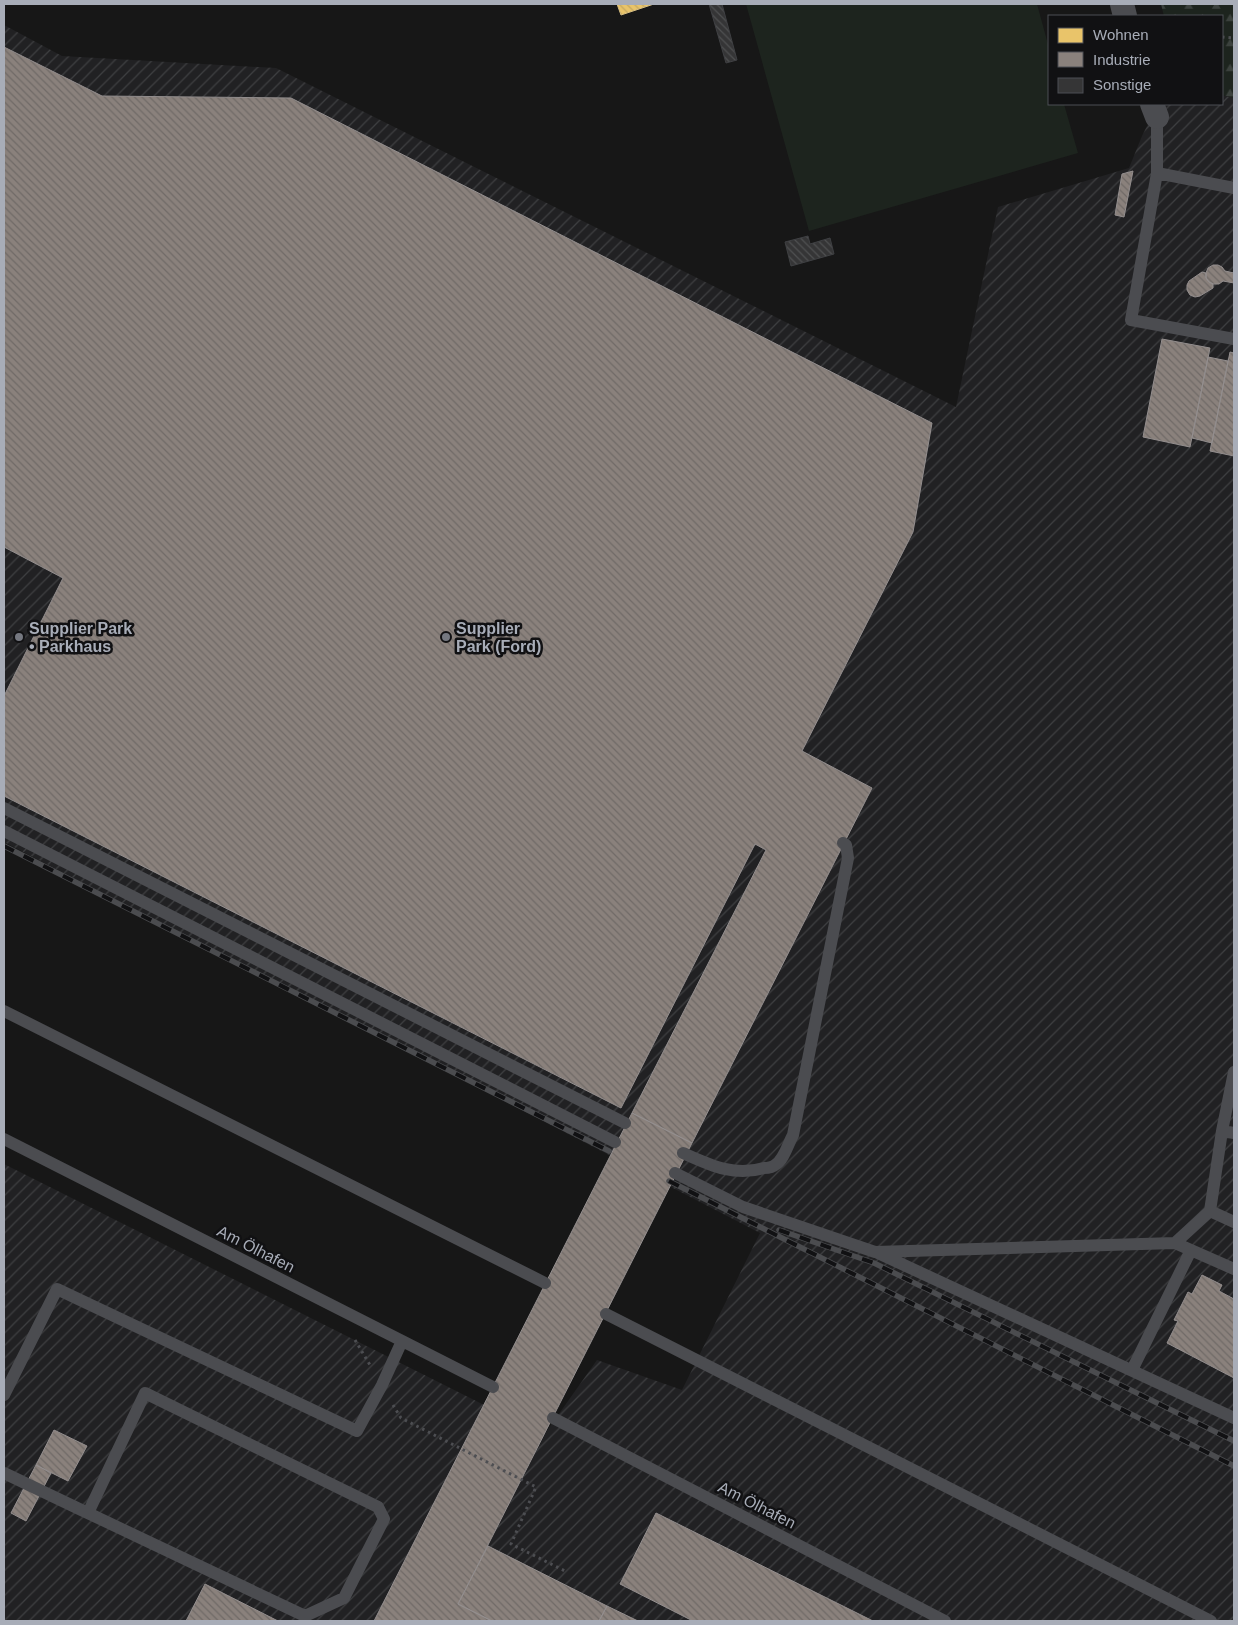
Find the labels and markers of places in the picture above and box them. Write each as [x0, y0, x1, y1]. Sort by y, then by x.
place label: Supplier Park • Parkhaus [29, 620, 132, 655]
place label: Supplier Park (Ford) [456, 620, 541, 655]
marker: Supplier Park • Parkhaus [13, 631, 25, 643]
marker: Supplier Park (Ford) [440, 631, 452, 643]

